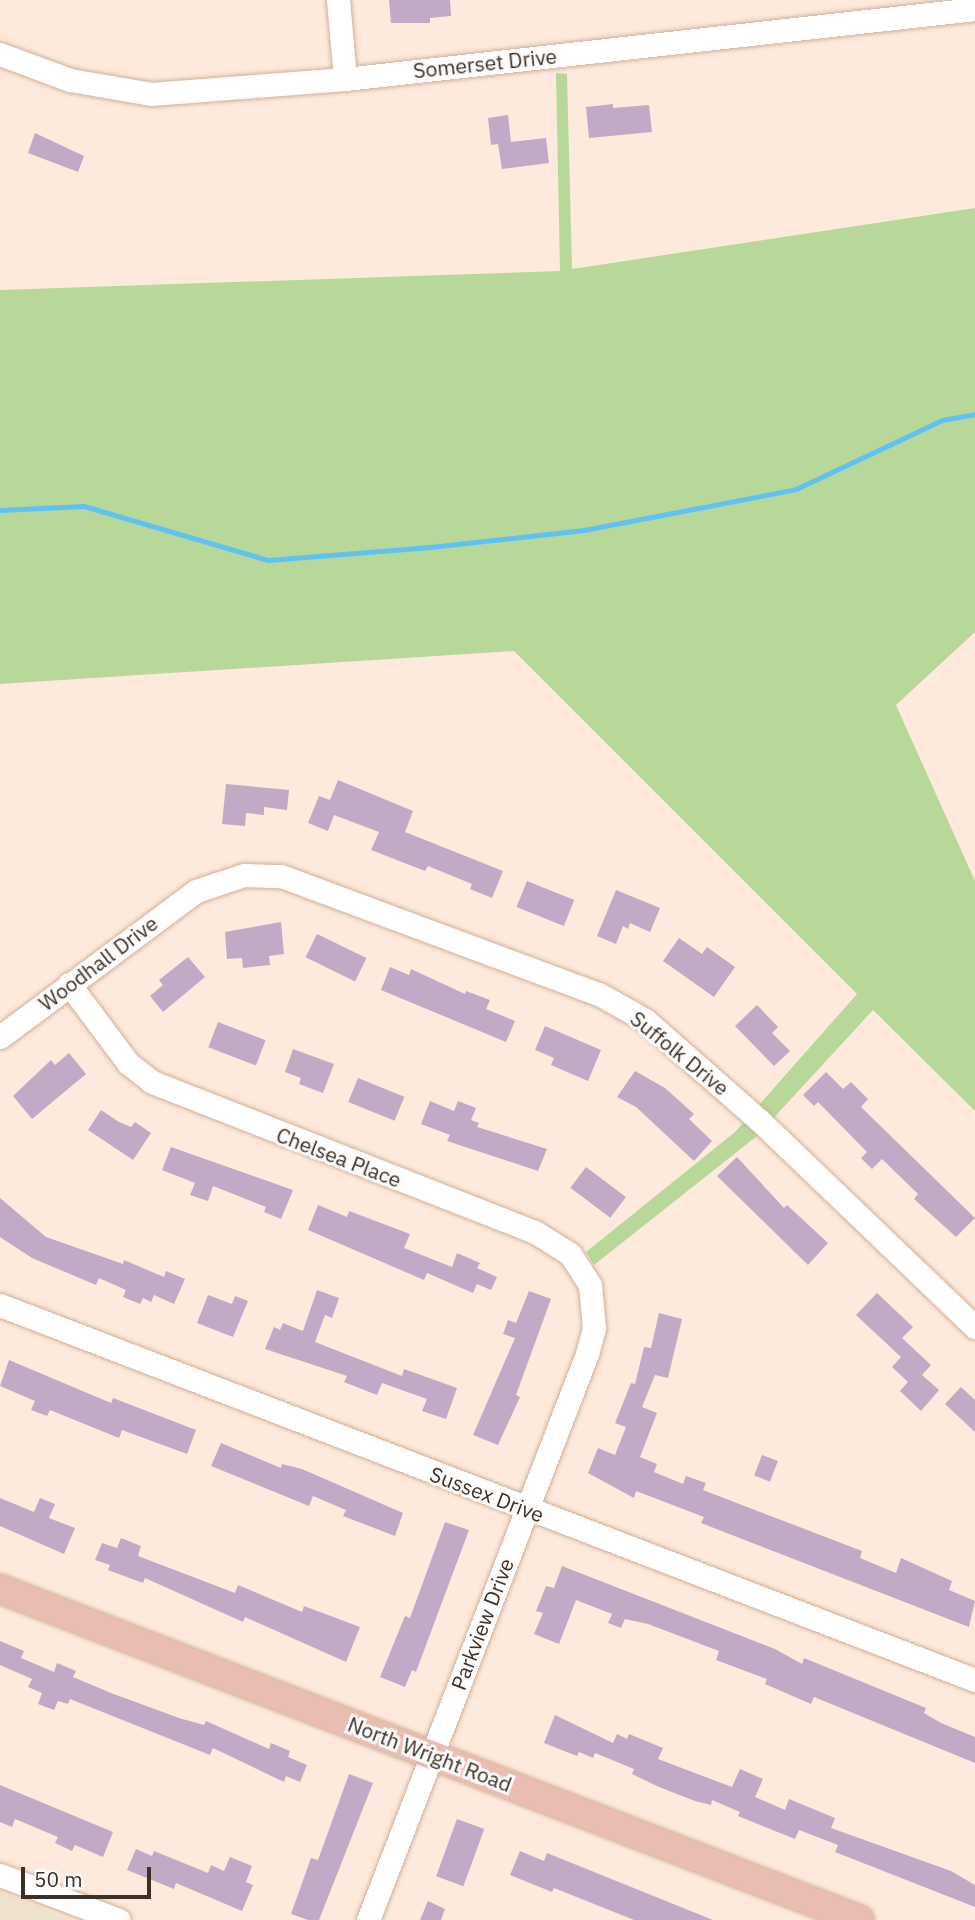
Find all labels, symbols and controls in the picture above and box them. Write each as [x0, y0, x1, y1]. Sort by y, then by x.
street label: Somerset Drive [412, 43, 558, 83]
street label: Woodhall Drive [34, 910, 162, 1016]
street label: Suffolk Drive [625, 1005, 735, 1101]
street label: Chelsea Place [273, 1122, 405, 1192]
street label: Sussex Drive [426, 1461, 548, 1527]
street label: Parkview Drive [445, 1555, 519, 1693]
street label: North Wright Road [344, 1711, 516, 1797]
scale bar [24, 1854, 154, 1898]
text: 50 m [34, 1865, 83, 1893]

